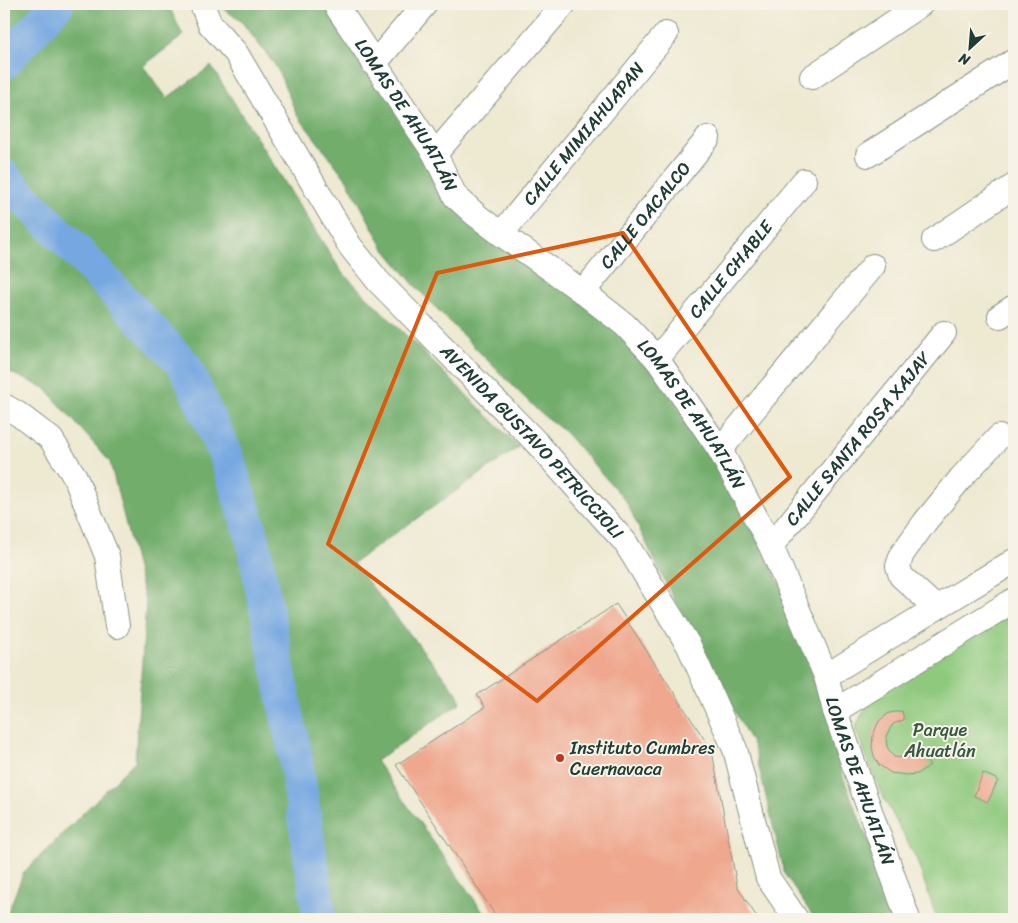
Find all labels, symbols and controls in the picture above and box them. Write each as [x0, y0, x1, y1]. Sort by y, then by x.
north arrow [946, 22, 996, 72]
street label: LOMAS DE AHUATLÁN [346, 31, 467, 197]
text: N [954, 46, 975, 73]
street label: CALLE MIMIAHUAPAN [515, 54, 653, 213]
street label: CALLE OACALCO [592, 154, 699, 276]
street label: CALLE CHABLE [680, 212, 782, 326]
street label: LOMAS DE AHUATLÁN [629, 331, 754, 495]
street label: AVENIDA GUSTAVO PETRICCIOLI [431, 336, 632, 547]
street label: CALLE SANTA ROSA XAJAY [777, 344, 940, 533]
street label: LOMAS DE AHUATLÁN [816, 693, 904, 870]
park label: Parque Ahuatlán [903, 714, 976, 767]
place label: Instituto Cumbres Cuernavaca [569, 732, 716, 785]
marker: Instituto Cumbres Cuernavaca [554, 752, 566, 764]

